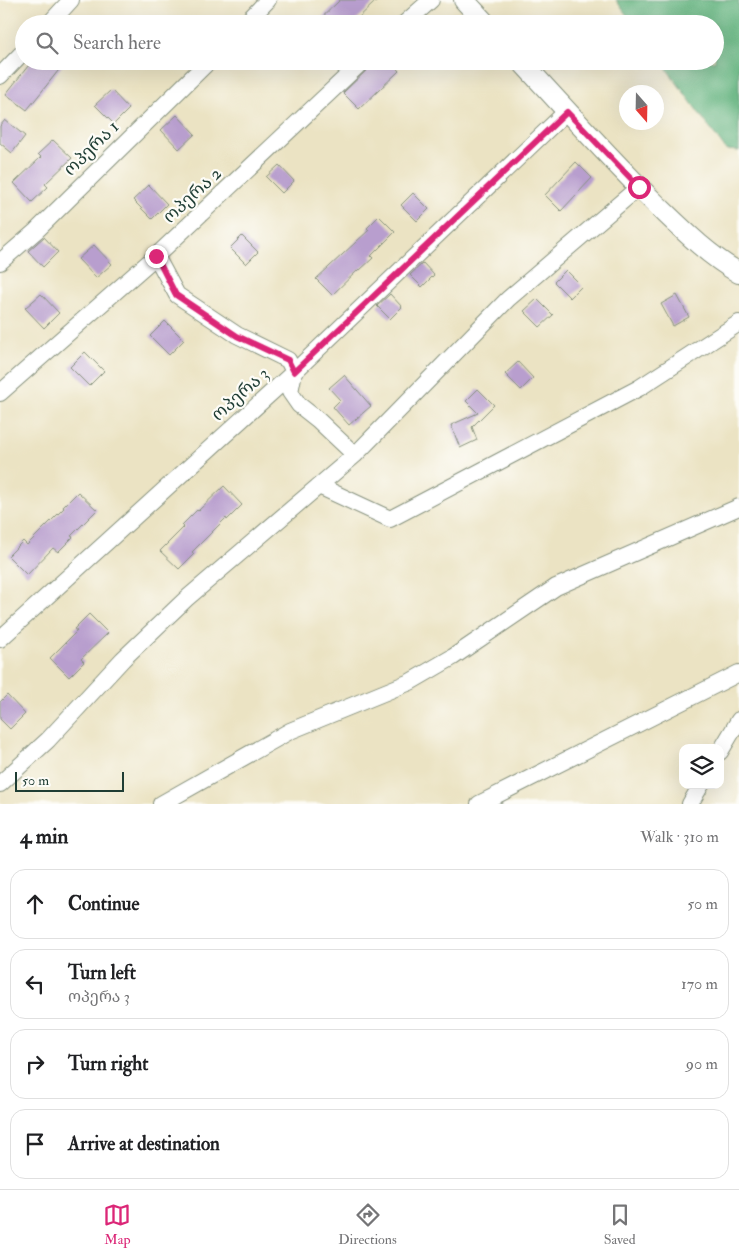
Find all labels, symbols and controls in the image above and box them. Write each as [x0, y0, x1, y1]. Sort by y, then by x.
search box [15, 15, 724, 70]
icon: search [33, 29, 61, 57]
text: Search here [73, 31, 161, 55]
north arrow [619, 85, 664, 130]
street label: ოპერა 1 [59, 116, 124, 181]
street label: ოპერა 2 [158, 162, 226, 228]
route start [628, 176, 651, 199]
route end [145, 245, 168, 268]
street label: ოპერა 3 [207, 362, 274, 426]
map controls [679, 744, 724, 789]
button: layers [679, 744, 724, 789]
scale bar [15, 769, 124, 792]
text: 50 m [22, 772, 49, 789]
text: 4 min [20, 823, 68, 850]
text: Walk · 310 m [640, 827, 719, 847]
icon: ahead [21, 890, 49, 918]
text: Continue [68, 892, 139, 916]
text: 50 m [687, 894, 718, 914]
text: Turn left [68, 961, 136, 985]
icon: left [21, 970, 49, 998]
text: 170 m [681, 974, 718, 994]
text: ოპერა 3 [68, 987, 130, 1007]
icon: right [21, 1050, 49, 1078]
text: Turn right [68, 1052, 148, 1076]
text: 90 m [686, 1054, 718, 1074]
icon: arrive [21, 1130, 49, 1158]
text: Arrive at destination [68, 1132, 220, 1156]
tab: Map [103, 1201, 131, 1248]
tab: Directions [338, 1201, 397, 1248]
tab: Saved [604, 1201, 636, 1248]

